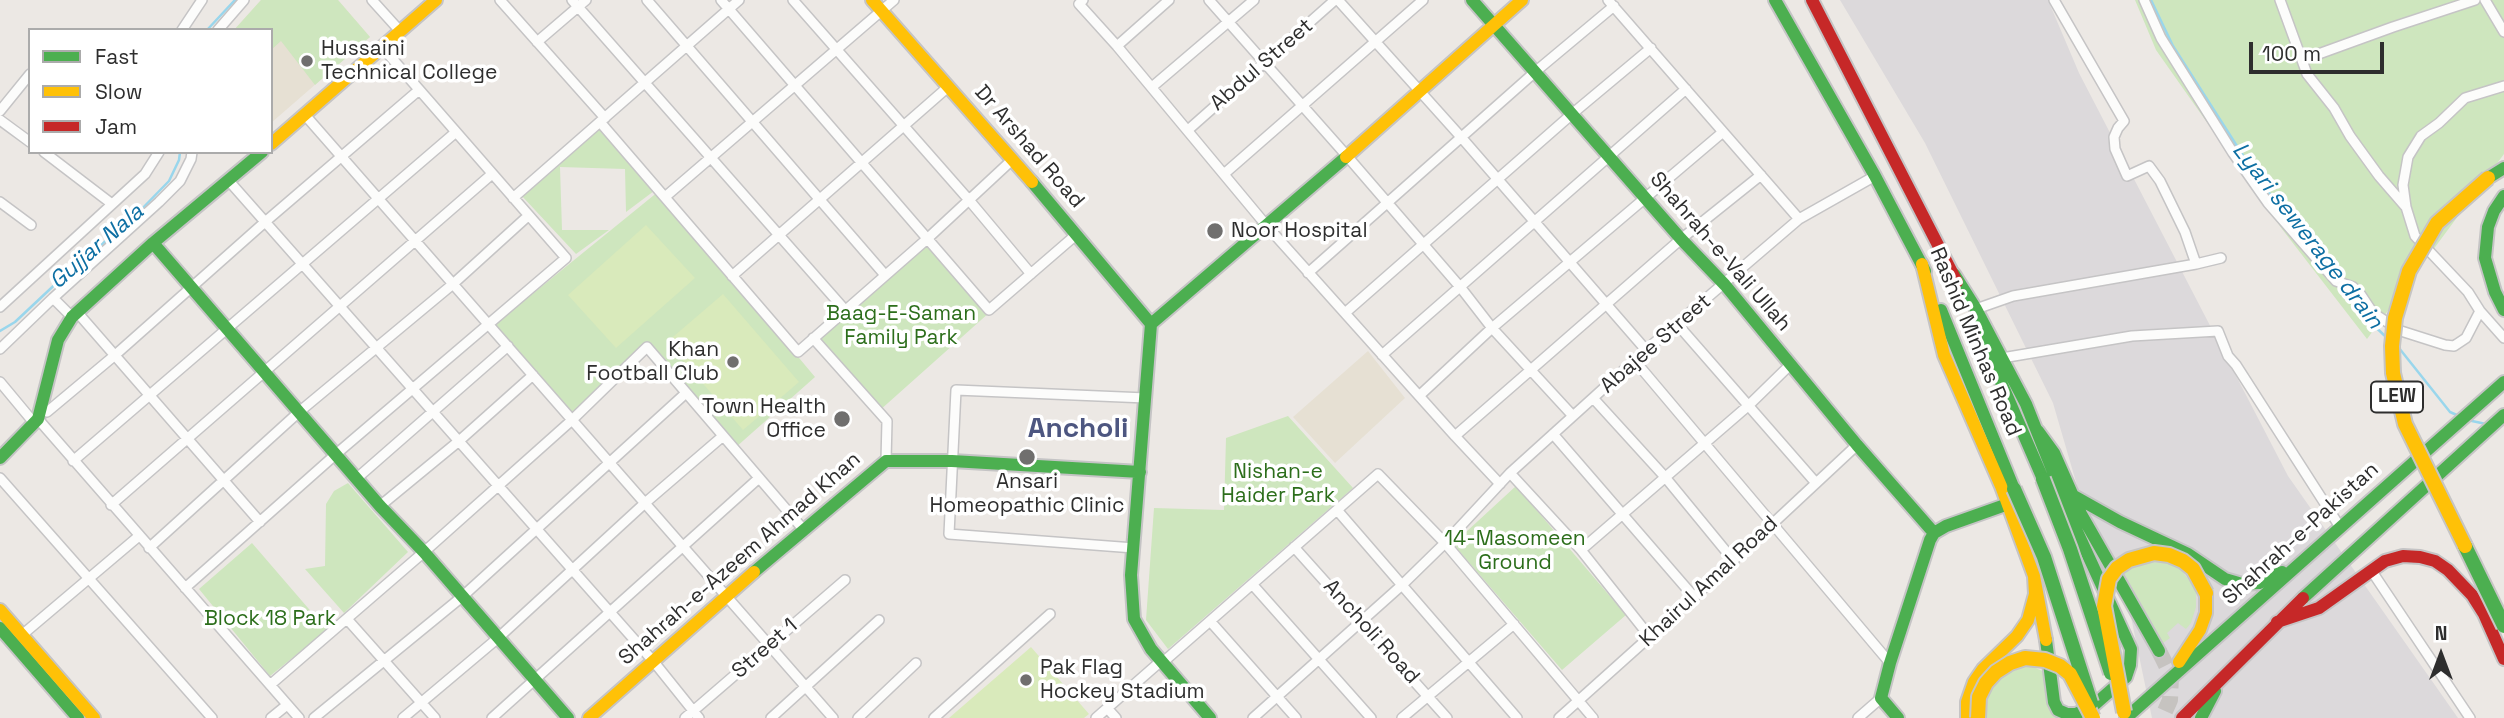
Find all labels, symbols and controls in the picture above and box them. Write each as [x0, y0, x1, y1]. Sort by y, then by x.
street label: Abdul Street [1205, 14, 1319, 116]
legend [28, 28, 273, 154]
scale bar [2252, 28, 2387, 72]
place label: Hussaini Technical College [321, 36, 497, 86]
text: 100 m [2262, 40, 2321, 67]
text: Fast [95, 43, 139, 70]
marker: Hussaini Technical College [299, 53, 315, 69]
text: Slow [95, 78, 143, 105]
street label: Dr Arshad Road [969, 80, 1089, 214]
text: Jam [95, 113, 137, 140]
water label: Lyari sewerage drain [2226, 137, 2388, 335]
street label: Shahrah-e-Vali Ullah [1644, 167, 1796, 337]
water label: Gujjar Nala [44, 199, 150, 295]
place label: Noor Hospital [1231, 218, 1368, 244]
marker: Noor Hospital [1205, 221, 1225, 241]
street label: Rashid Minhas Road [1924, 244, 2026, 440]
street label: Abajee Street [1595, 289, 1717, 399]
park label: Baag-E-Saman Family Park [826, 301, 976, 351]
place label: Khan Football Club [586, 337, 719, 387]
marker: Khan Football Club [725, 354, 741, 370]
road number: LEW [2371, 382, 2423, 412]
place label: Town Health Office [702, 394, 826, 444]
marker: Town Health Office [832, 409, 852, 429]
district label: Ancholi [1028, 412, 1128, 446]
street label: Shahrah-e-Azeem Ahmad Khan [614, 447, 866, 671]
marker: Ansari Homeopathic Clinic [1017, 447, 1037, 467]
street label: Shahrah-e-Pakistan [2218, 457, 2384, 611]
park label: Nishan-e Haider Park [1221, 459, 1335, 509]
place label: Ansari Homeopathic Clinic [929, 469, 1125, 519]
street label: Khairul Amal Road [1635, 512, 1783, 652]
park label: 14-Masomeen Ground [1444, 526, 1586, 576]
street label: Ancholi Road [1318, 575, 1424, 689]
park label: Block 18 Park [204, 606, 336, 632]
street label: Street 1 [727, 614, 803, 684]
north arrow [2406, 620, 2476, 690]
text: N [2435, 621, 2447, 646]
place label: Pak Flag Hockey Stadium [1040, 655, 1205, 705]
marker: Pak Flag Hockey Stadium [1018, 672, 1034, 688]

